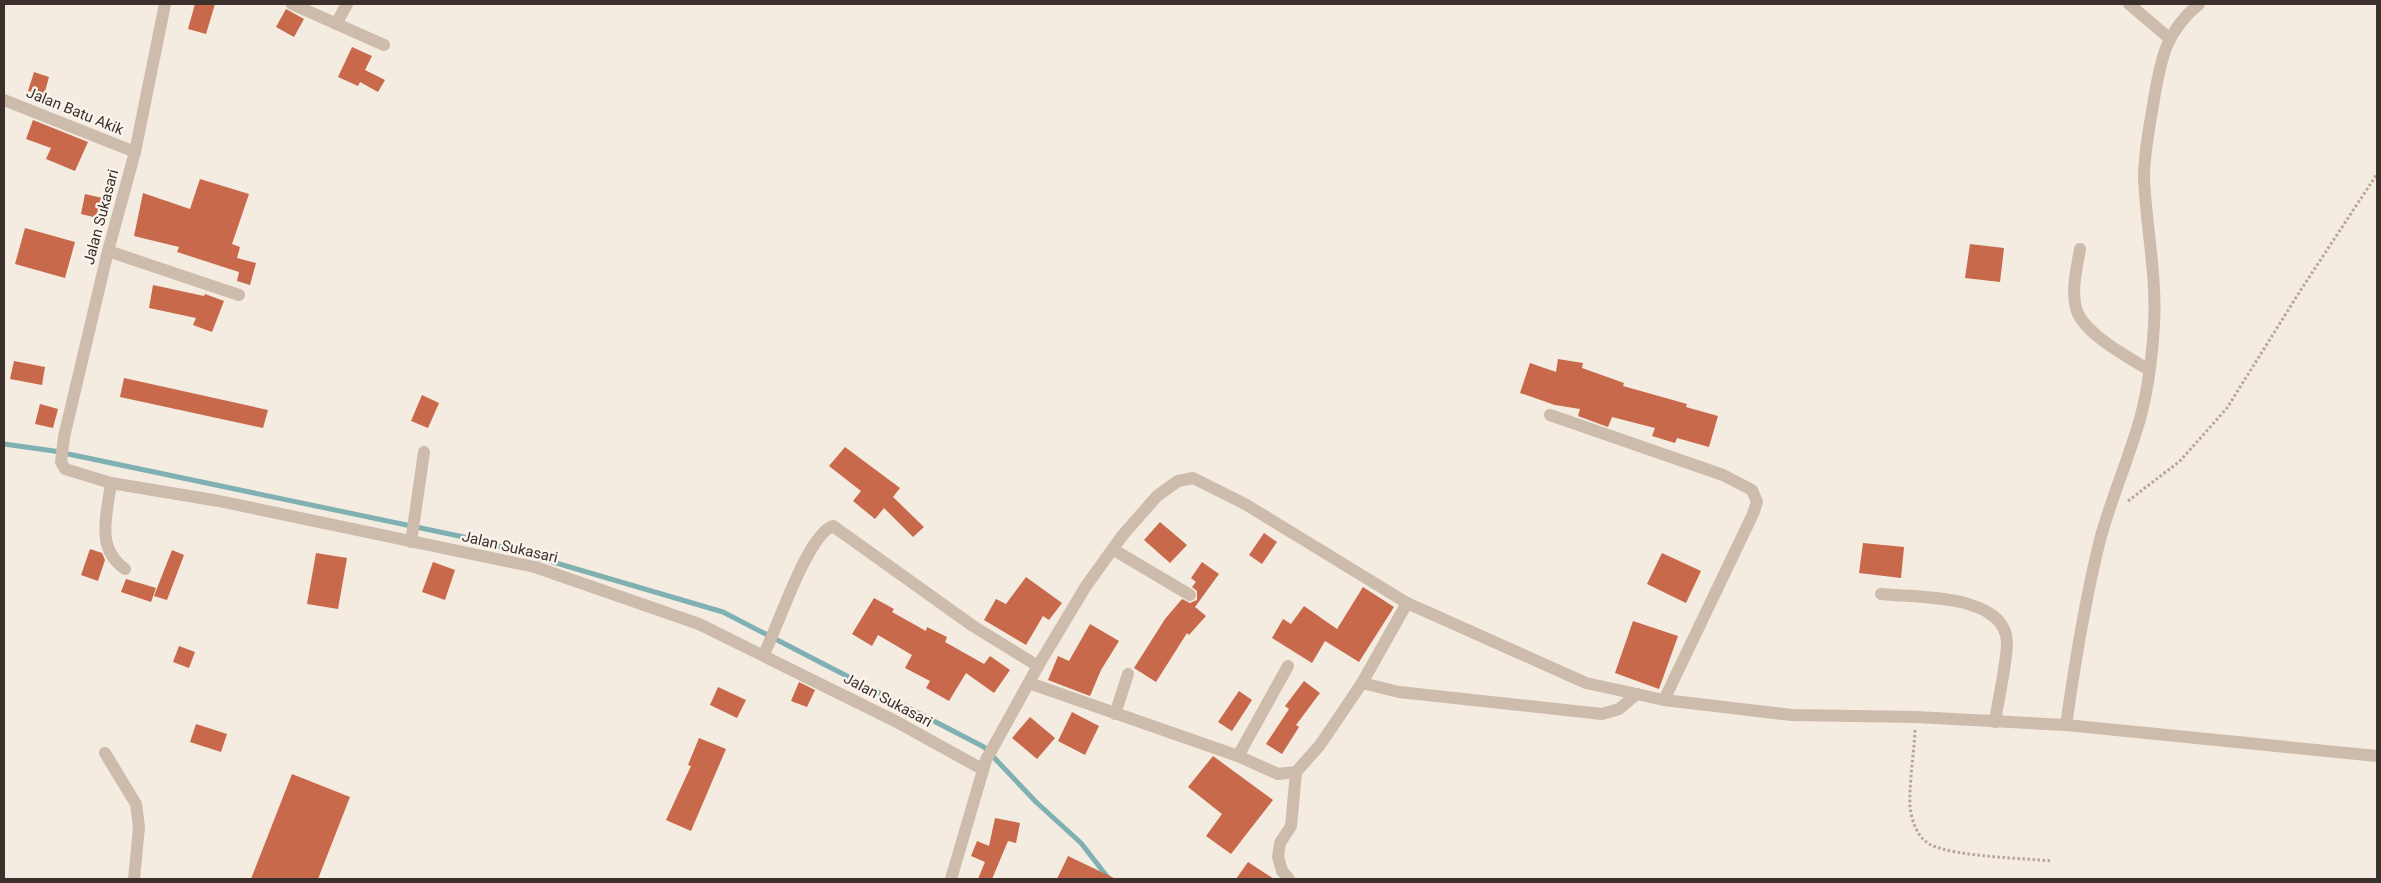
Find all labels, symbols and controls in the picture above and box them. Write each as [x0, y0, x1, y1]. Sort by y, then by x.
street label: Jalan Batu Akik [24, 83, 127, 139]
street label: Jalan Sukasari [80, 167, 122, 267]
street label: Jalan Sukasari [460, 527, 560, 567]
street label: Jalan Sukasari [841, 669, 935, 731]

